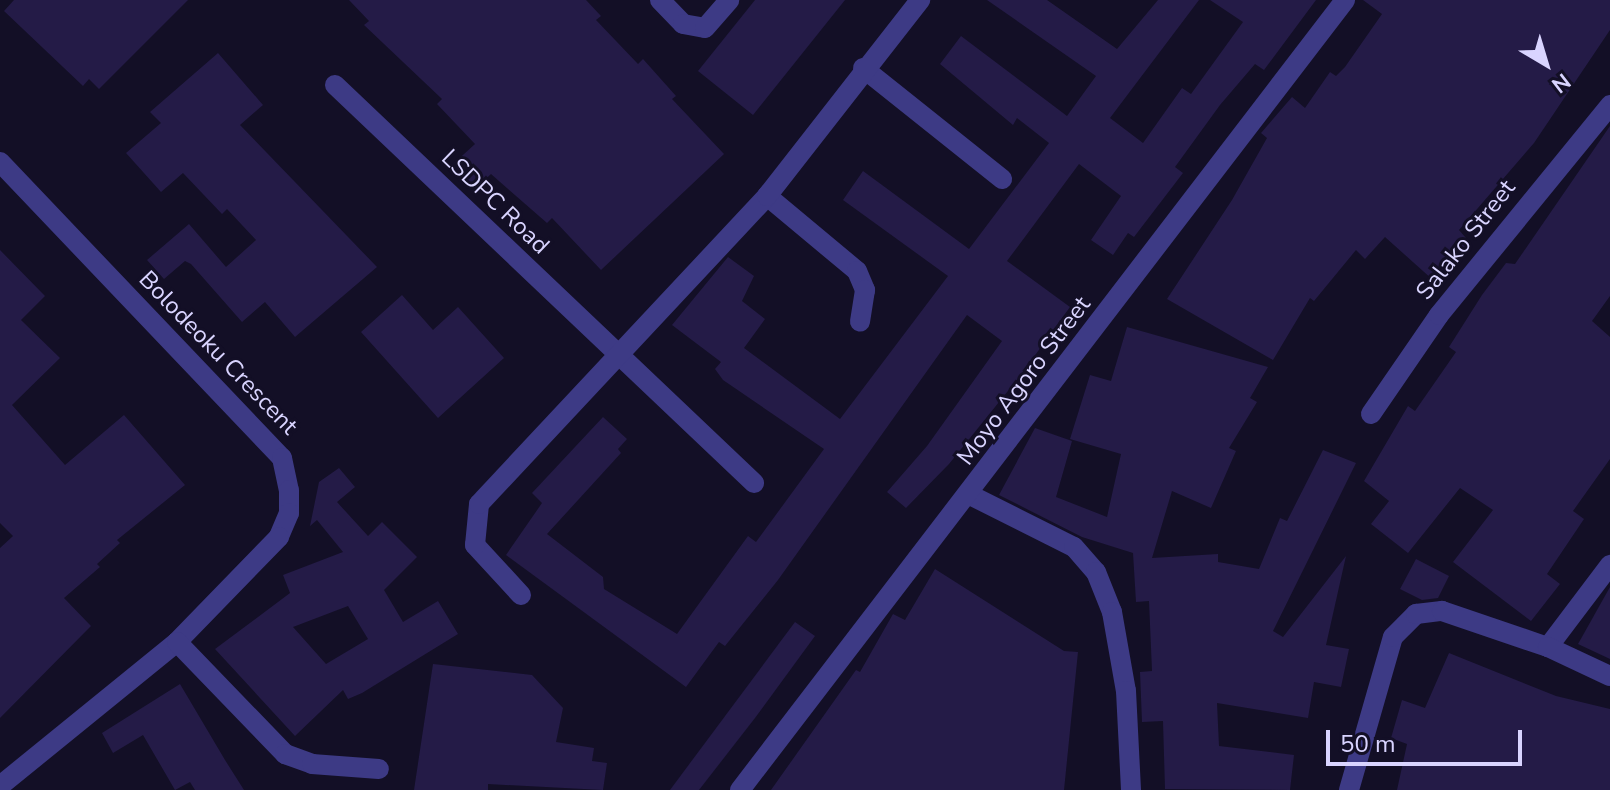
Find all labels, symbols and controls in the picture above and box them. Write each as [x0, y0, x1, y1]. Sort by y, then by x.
north arrow [1506, 24, 1586, 104]
text: N [1545, 66, 1576, 100]
street label: LSDPC Road [435, 144, 555, 260]
street label: Salako Street [1410, 174, 1522, 306]
street label: Bolodeoku Crescent [133, 265, 303, 441]
street label: Moyo Agoro Street [951, 291, 1097, 471]
scale bar [1330, 714, 1526, 764]
text: 50 m [1340, 728, 1396, 760]

